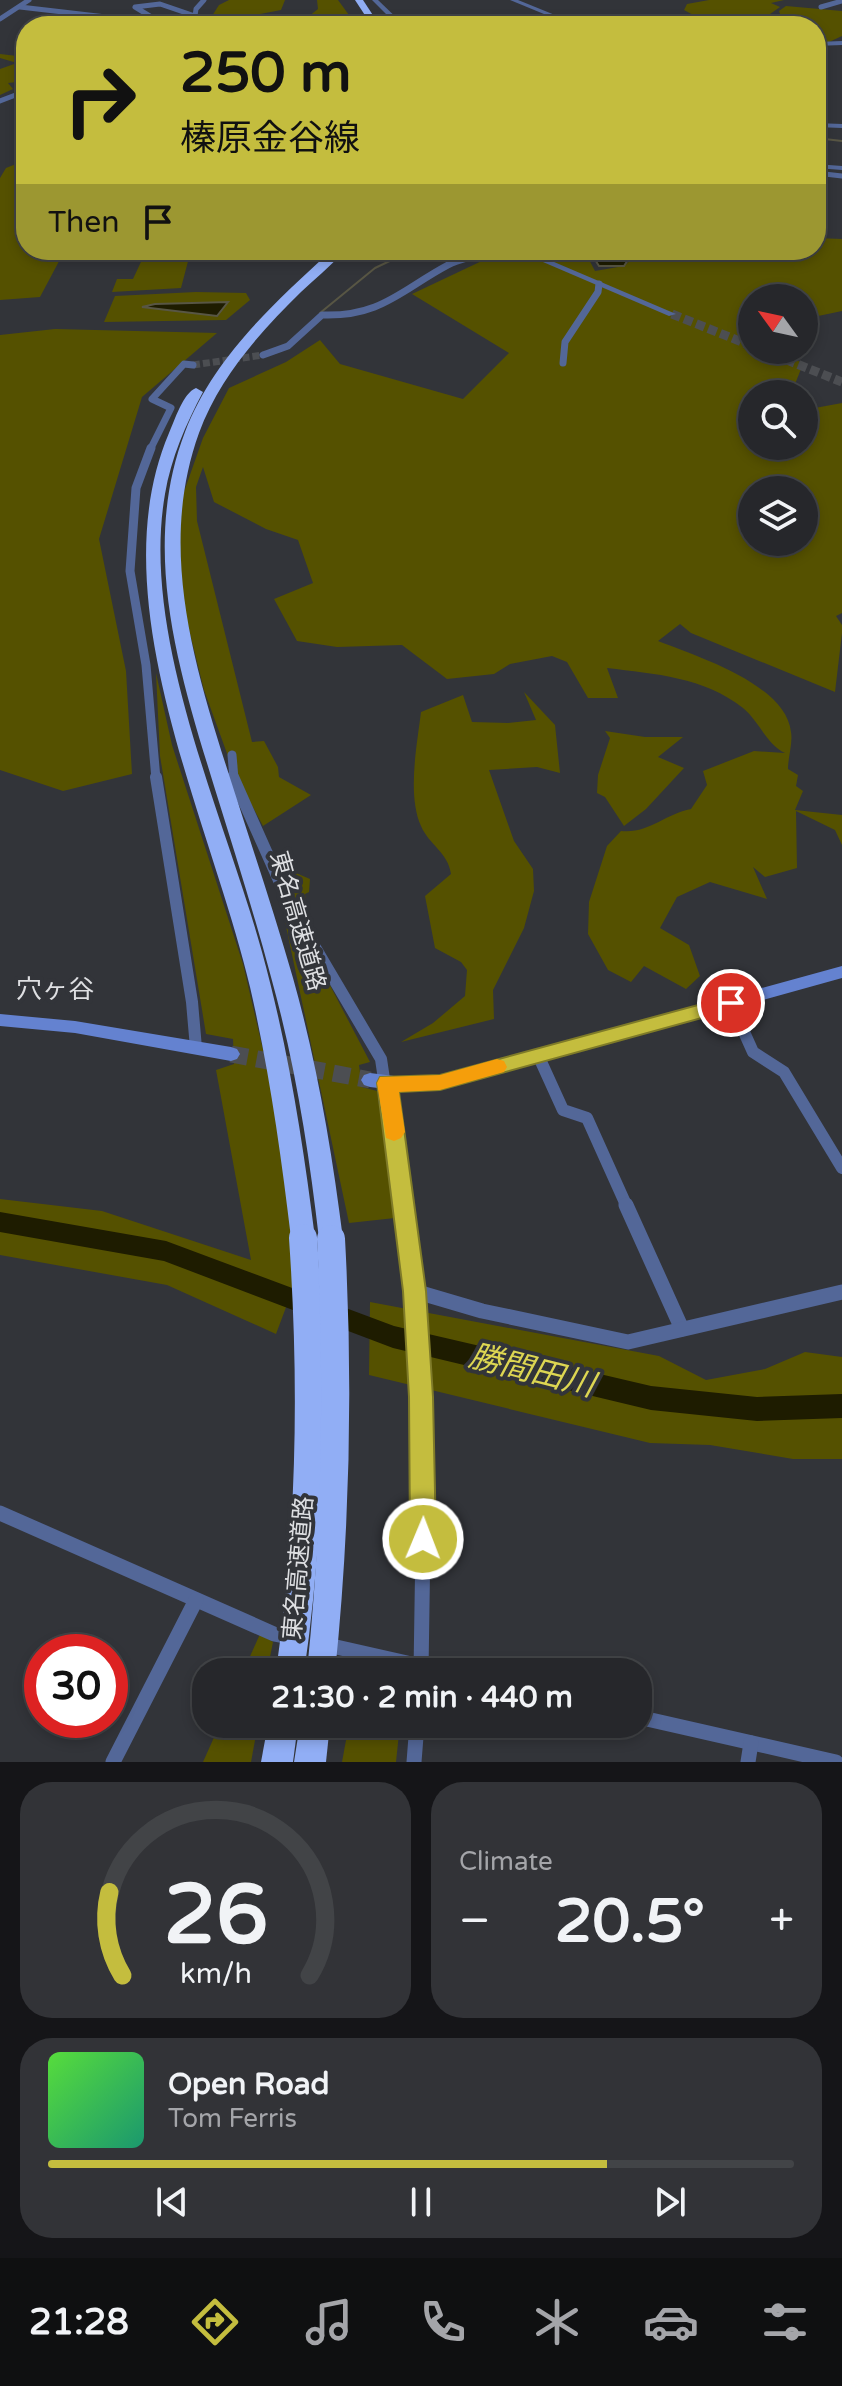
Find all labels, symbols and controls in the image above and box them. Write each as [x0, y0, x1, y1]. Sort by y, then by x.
text: 250 m [180, 40, 351, 107]
icon: right [48, 48, 152, 152]
text: 榛原金谷線 [180, 117, 360, 160]
icon: arrive [136, 200, 180, 244]
text: Then [48, 204, 120, 241]
north arrow [738, 284, 818, 364]
map controls [738, 284, 818, 556]
button: search [738, 380, 818, 460]
button: layers [738, 476, 818, 556]
street label: 東名高速道路 [264, 848, 331, 994]
pin [697, 969, 765, 1037]
district label: 穴ヶ谷 [16, 974, 94, 1005]
icon: arrive [709, 981, 753, 1025]
water label: 勝間田川 [465, 1337, 601, 1406]
street label: 東名高速道路 [278, 1495, 319, 1641]
position arrow [381, 1497, 465, 1581]
speed limit sign: 30 [24, 1634, 128, 1738]
text: 21:30 · 2 min · 440 m [271, 1679, 573, 1716]
text: Climate [459, 1846, 553, 1877]
text: 26 [163, 1866, 268, 1966]
text: 20.5° [555, 1886, 705, 1958]
text: − [459, 1895, 490, 1948]
text: + [769, 1895, 794, 1948]
text: km/h [180, 1957, 251, 1991]
text: Open Road [168, 2066, 329, 2103]
text: Tom Ferris [168, 2103, 297, 2134]
icon: previous [150, 2180, 194, 2224]
icon: pause [399, 2180, 443, 2224]
icon: next [648, 2180, 692, 2224]
icon: directions [187, 2294, 243, 2350]
icon: music [301, 2294, 357, 2350]
icon: phone [415, 2294, 471, 2350]
icon: climate [529, 2294, 585, 2350]
icon: car [643, 2294, 699, 2350]
icon: filters [757, 2294, 813, 2350]
text: 21:28 [29, 2301, 129, 2344]

